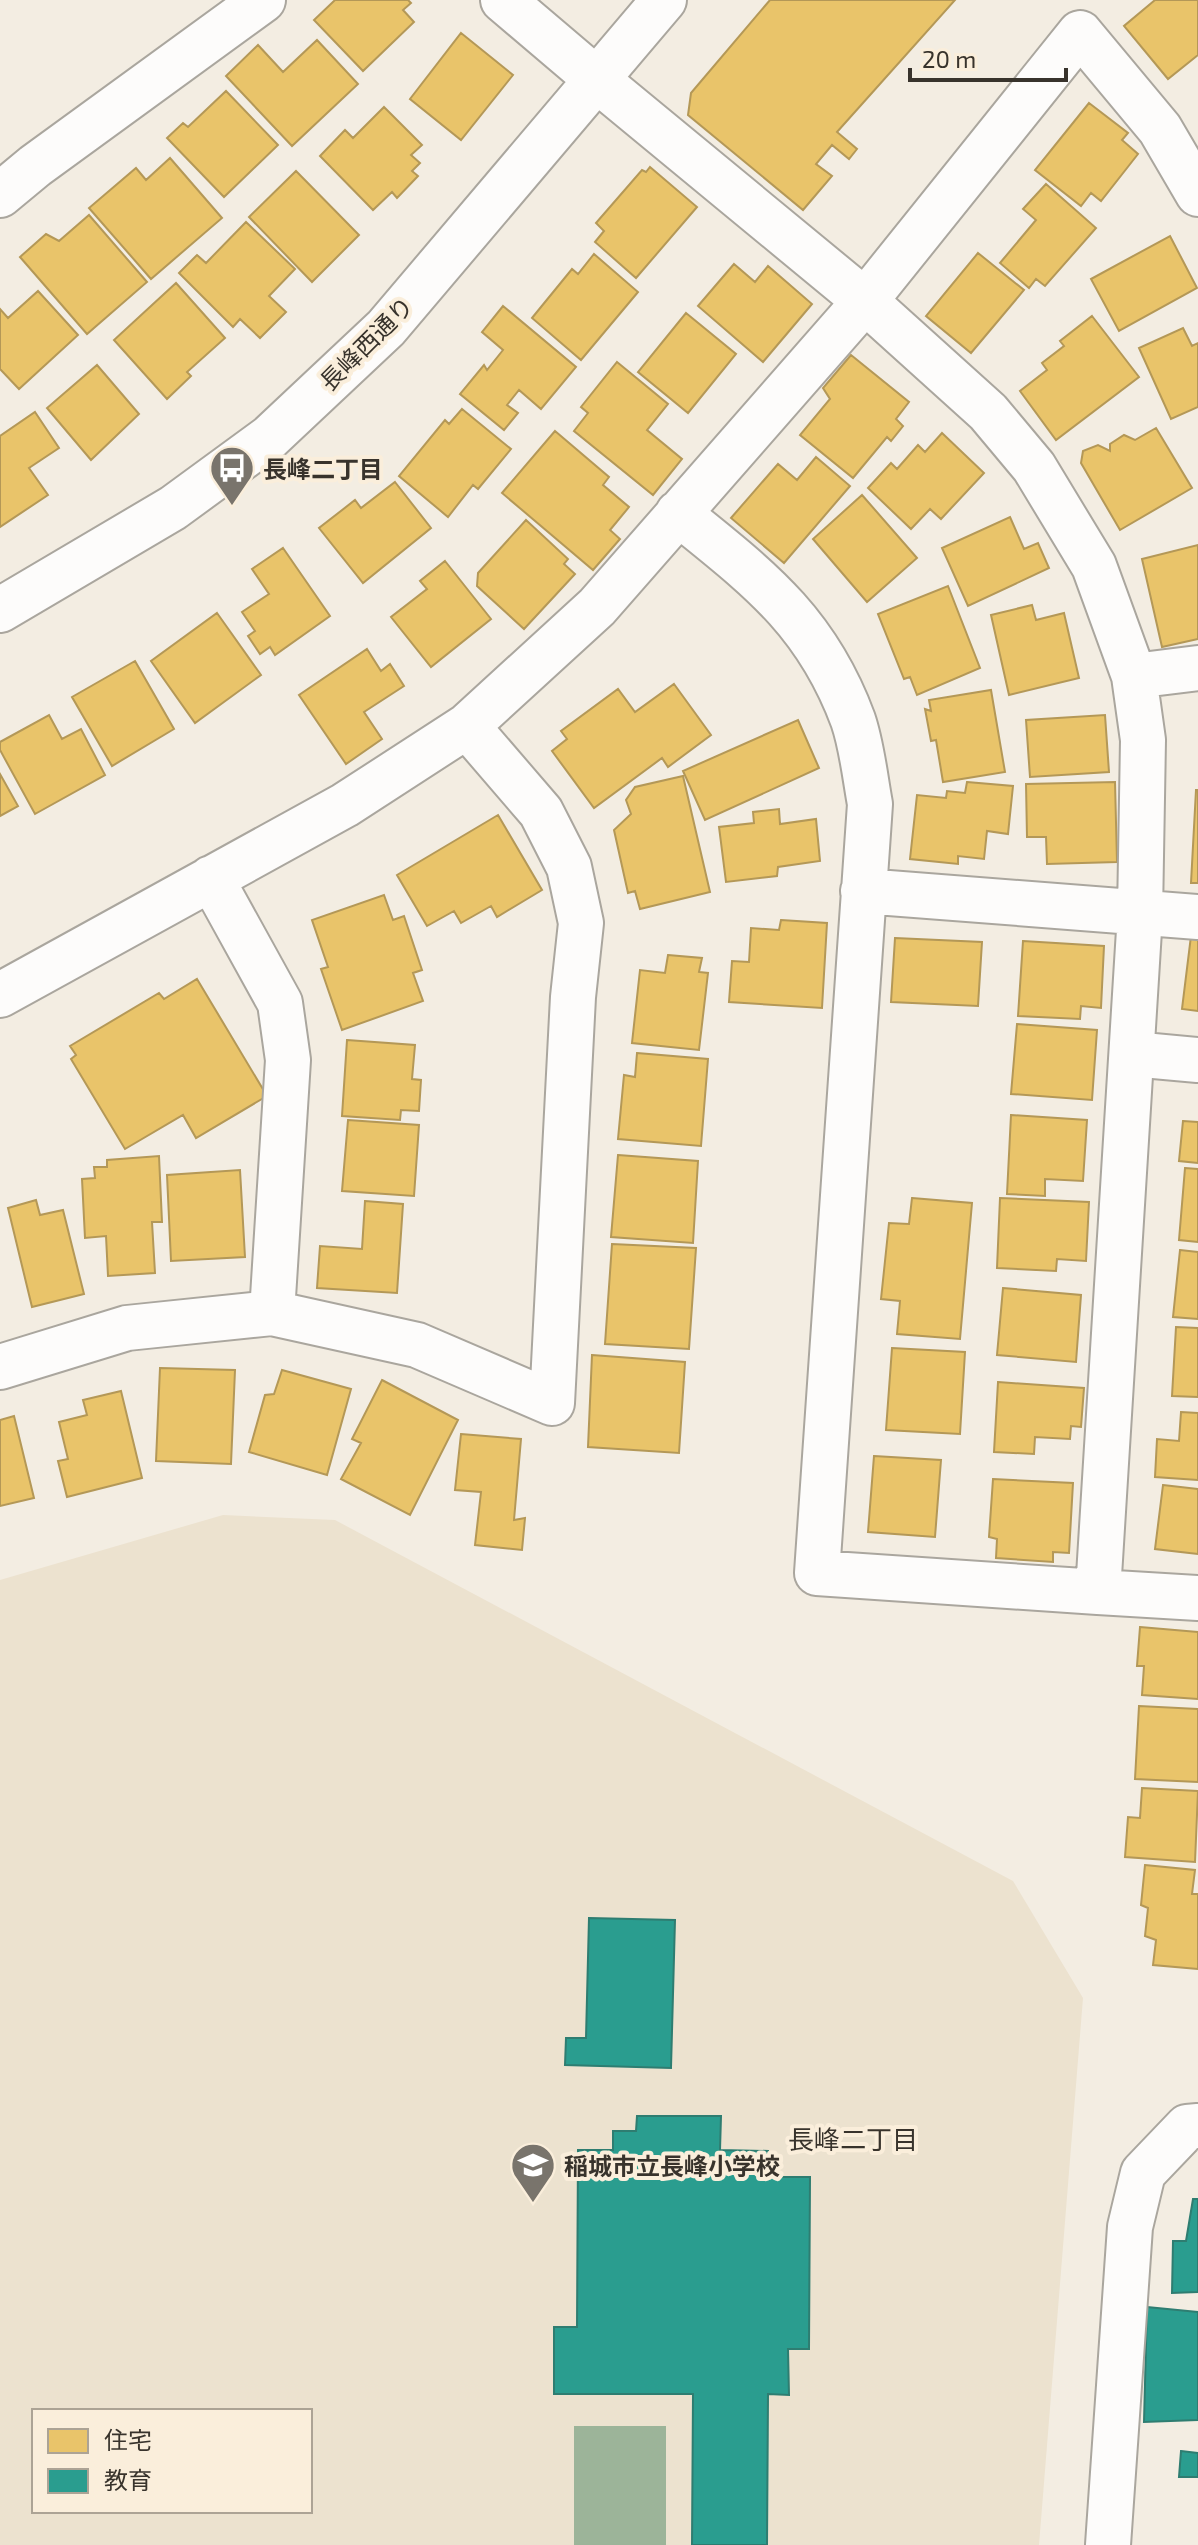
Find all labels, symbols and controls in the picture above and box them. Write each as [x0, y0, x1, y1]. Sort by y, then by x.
scale bar [910, 32, 1066, 82]
text: 20 m [922, 44, 976, 73]
street label: 長峰西通り [313, 290, 419, 396]
bus stop icon: 長峰二丁目 [208, 444, 256, 507]
place label: 長峰二丁目 [263, 454, 383, 483]
district label: 長峰二丁目 [788, 2123, 918, 2154]
school or university icon: 稲城市立長峰小学校 [509, 2141, 557, 2204]
place label: 稲城市立長峰小学校 [564, 2151, 780, 2180]
legend [32, 2409, 312, 2513]
text: 住宅 [104, 2425, 152, 2454]
text: 教育 [104, 2465, 152, 2494]

